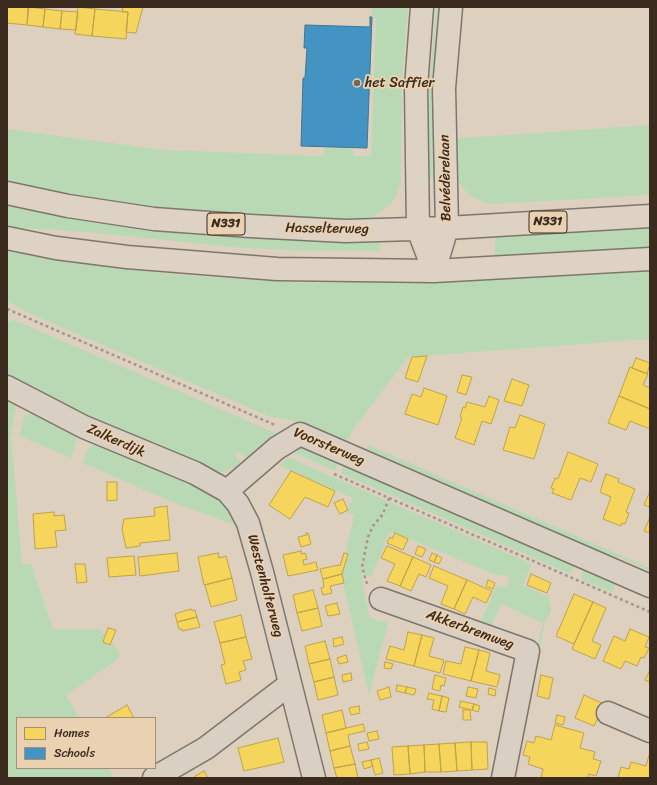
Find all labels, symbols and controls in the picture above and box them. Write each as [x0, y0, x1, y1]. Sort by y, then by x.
place label: het Saffier [365, 75, 434, 91]
marker: het Saffier [352, 78, 362, 88]
street label: Belvédèrelaan [437, 134, 455, 222]
road number: N331 [529, 211, 567, 233]
road number: N331 [207, 213, 245, 235]
street label: Hasselterweg [285, 220, 369, 238]
street label: Zalkerdijk [84, 421, 148, 461]
street label: Voorsterweg [291, 424, 367, 470]
street label: Westenholterweg [243, 533, 287, 639]
street label: Akkerbremweg [424, 606, 516, 654]
legend [16, 717, 156, 769]
text: Homes [54, 722, 90, 744]
text: Schools [54, 742, 95, 764]

